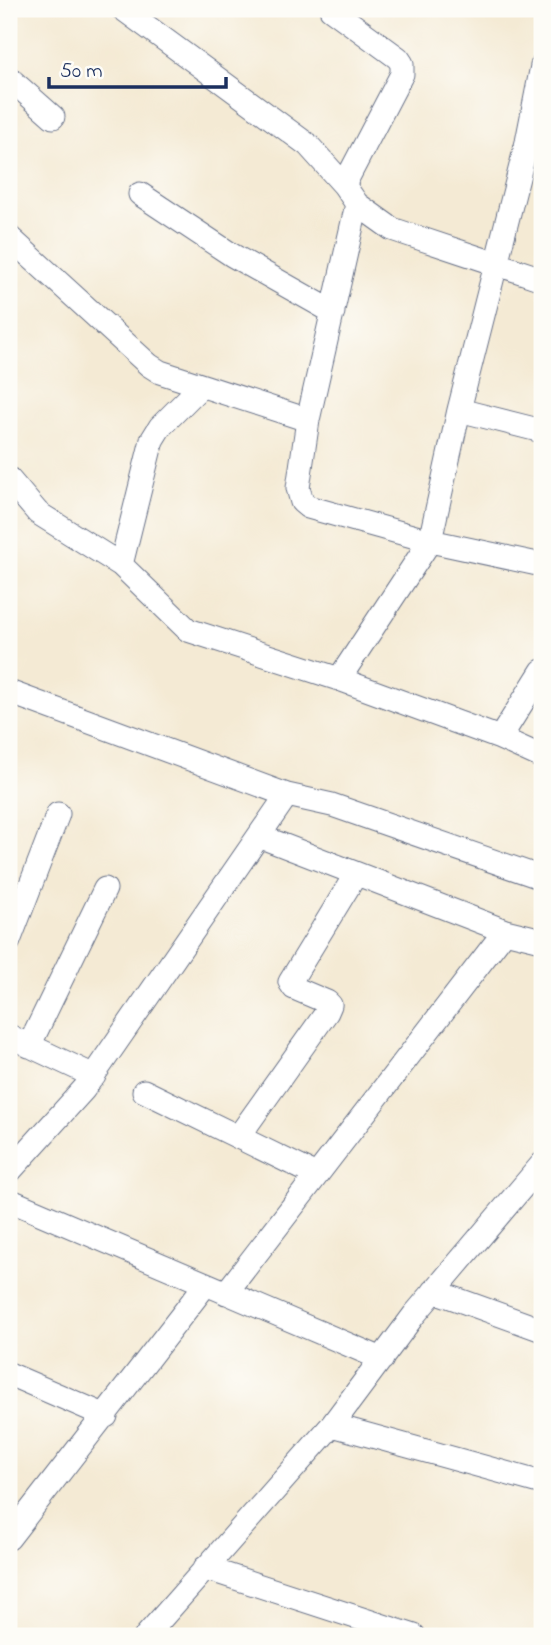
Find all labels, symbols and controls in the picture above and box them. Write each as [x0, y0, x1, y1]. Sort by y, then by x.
scale bar [49, 46, 226, 90]
text: 50 m [60, 57, 103, 87]

